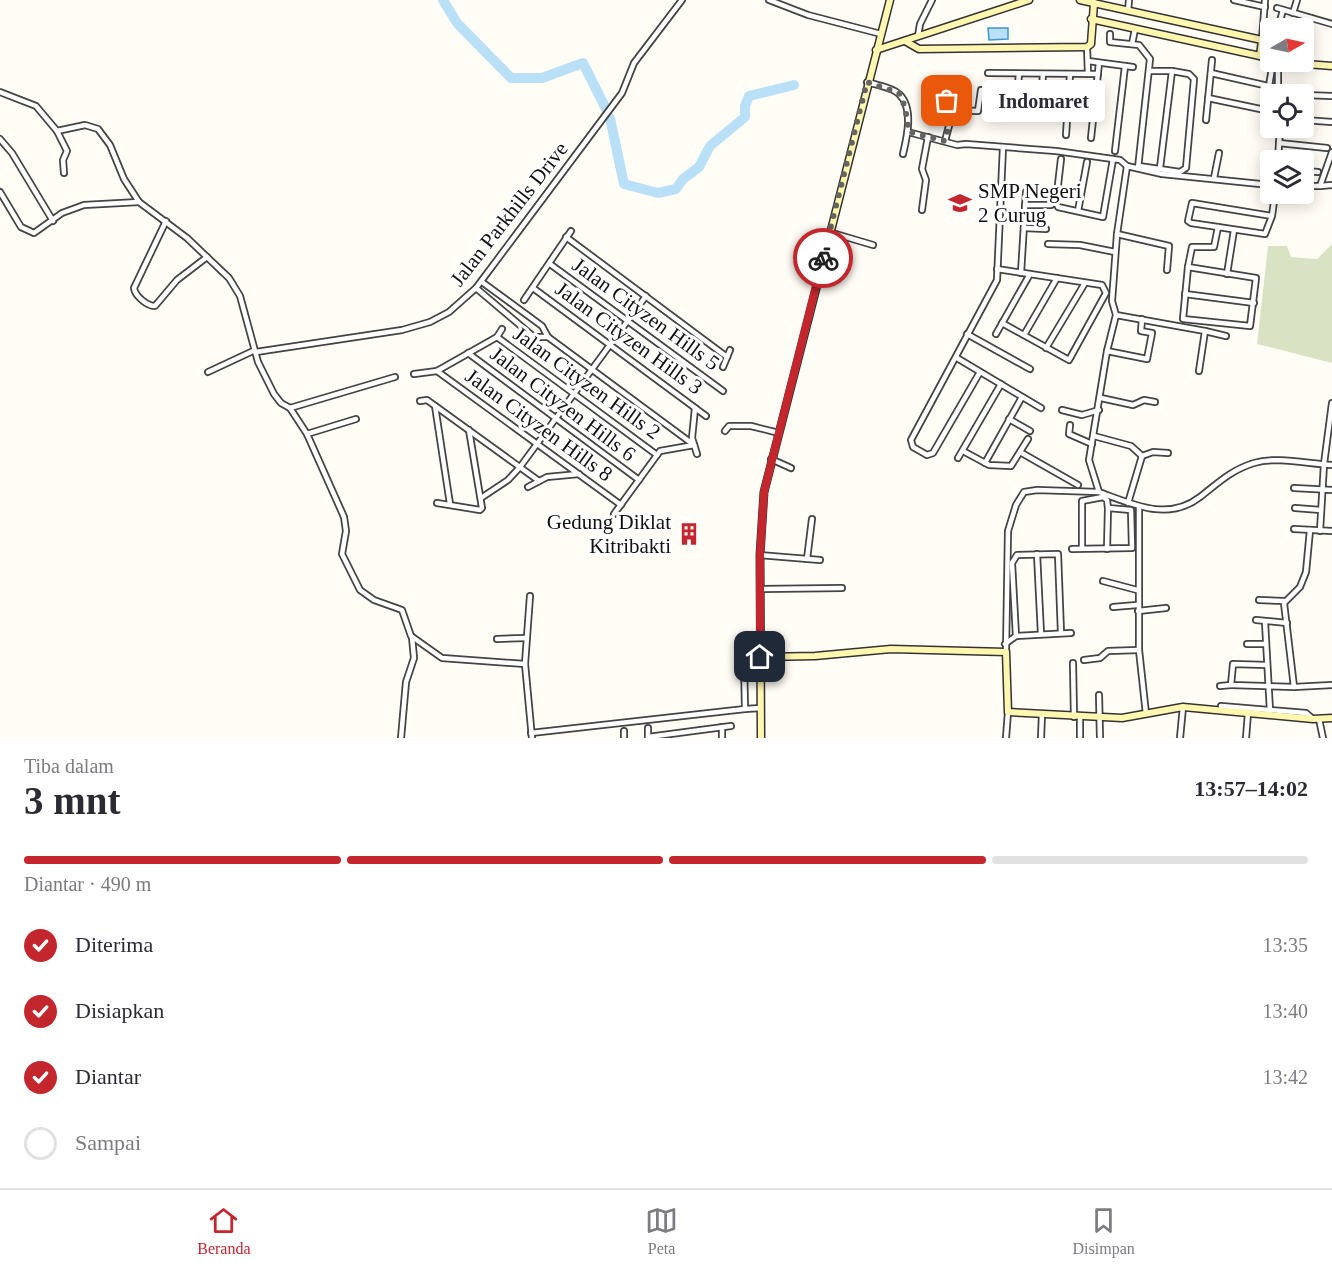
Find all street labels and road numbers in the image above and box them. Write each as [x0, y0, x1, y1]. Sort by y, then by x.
street label: Jalan Parkhills Drive [445, 137, 573, 291]
street label: Jalan Cityzen Hills 5 [568, 253, 724, 375]
street label: Jalan Cityzen Hills 3 [551, 277, 707, 399]
street label: Jalan Cityzen Hills 2 [509, 322, 665, 444]
street label: Jalan Cityzen Hills 6 [486, 342, 640, 466]
street label: Jalan Cityzen Hills 8 [461, 364, 617, 486]

